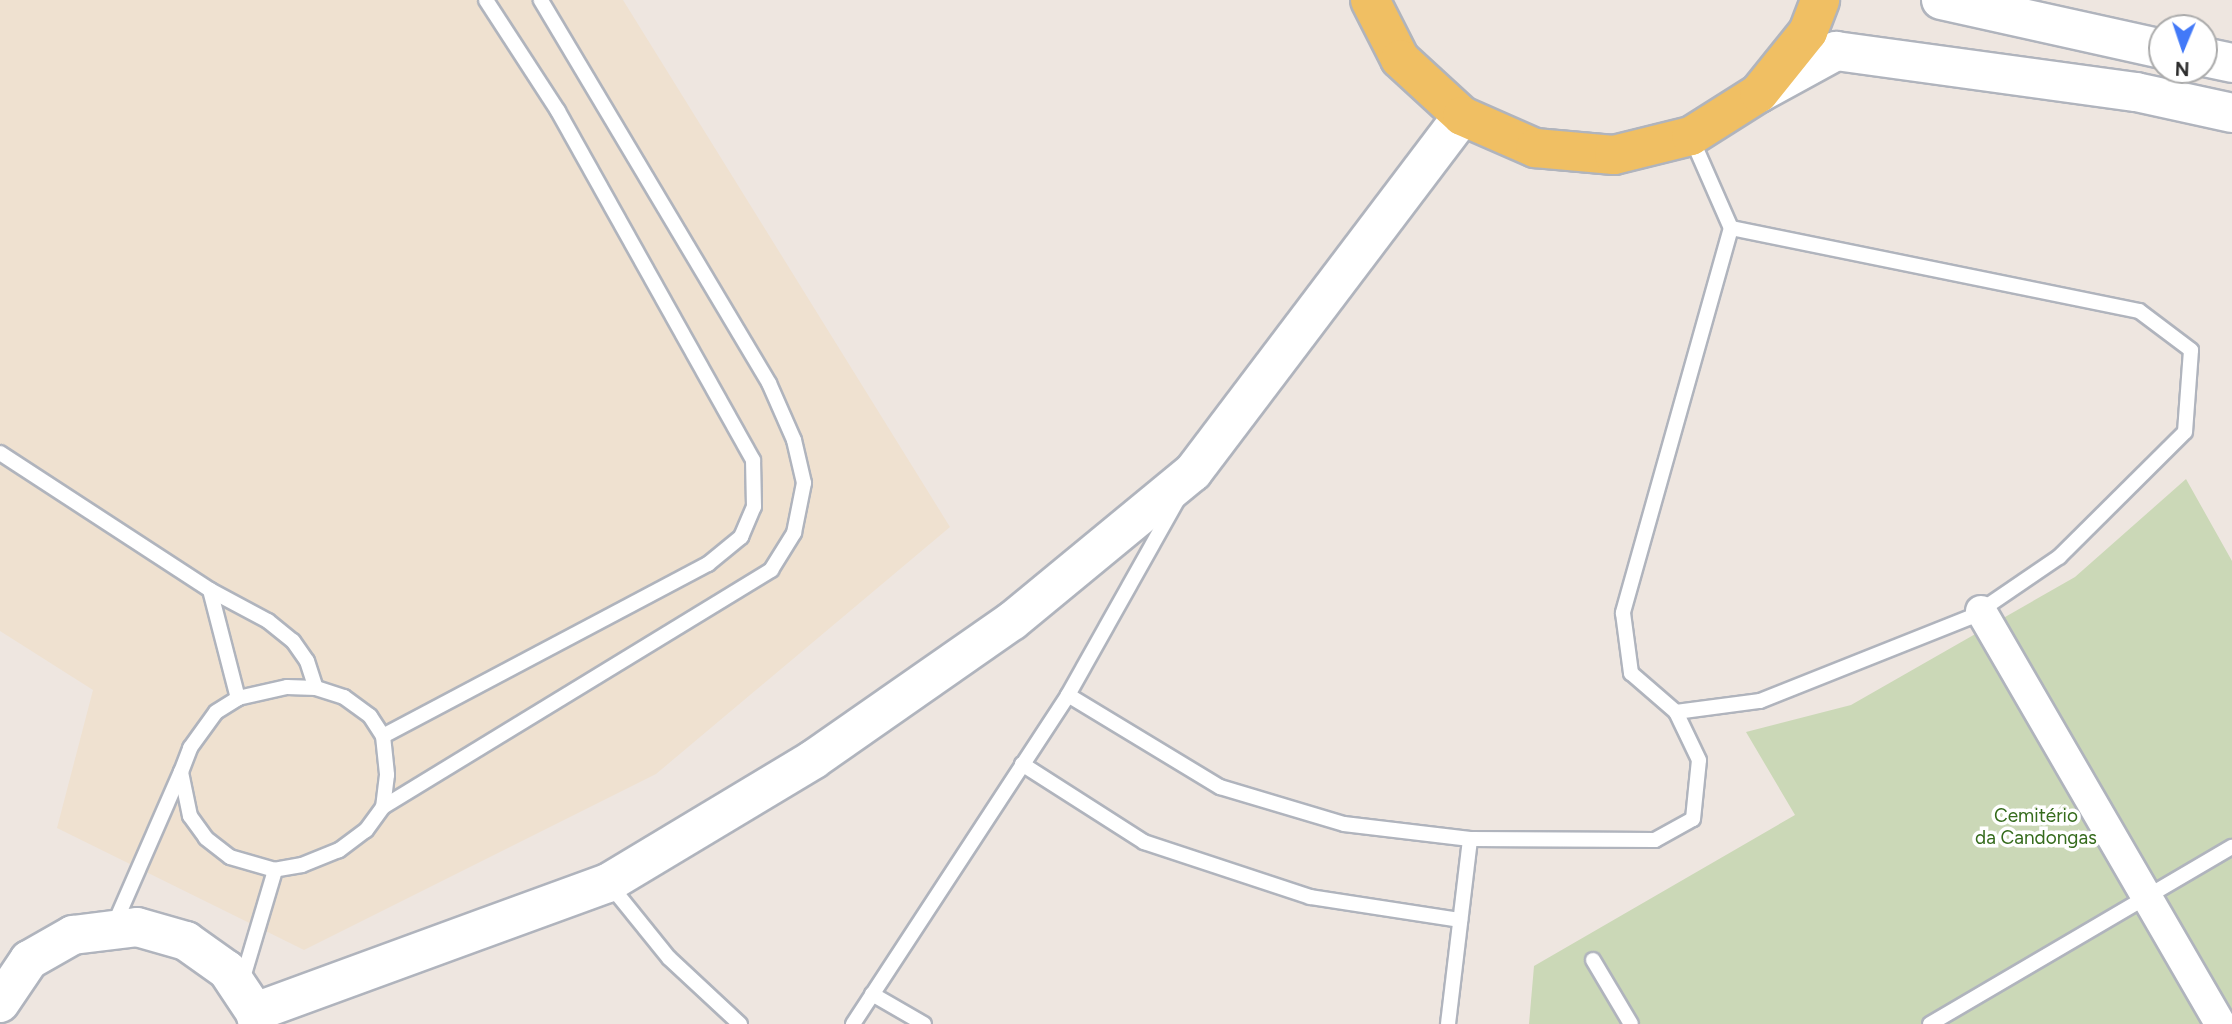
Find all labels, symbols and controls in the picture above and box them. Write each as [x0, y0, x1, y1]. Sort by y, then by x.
north arrow [2148, 14, 2218, 84]
text: N [2175, 57, 2190, 80]
park label: Cemitério da Candongas [1975, 805, 2097, 849]

